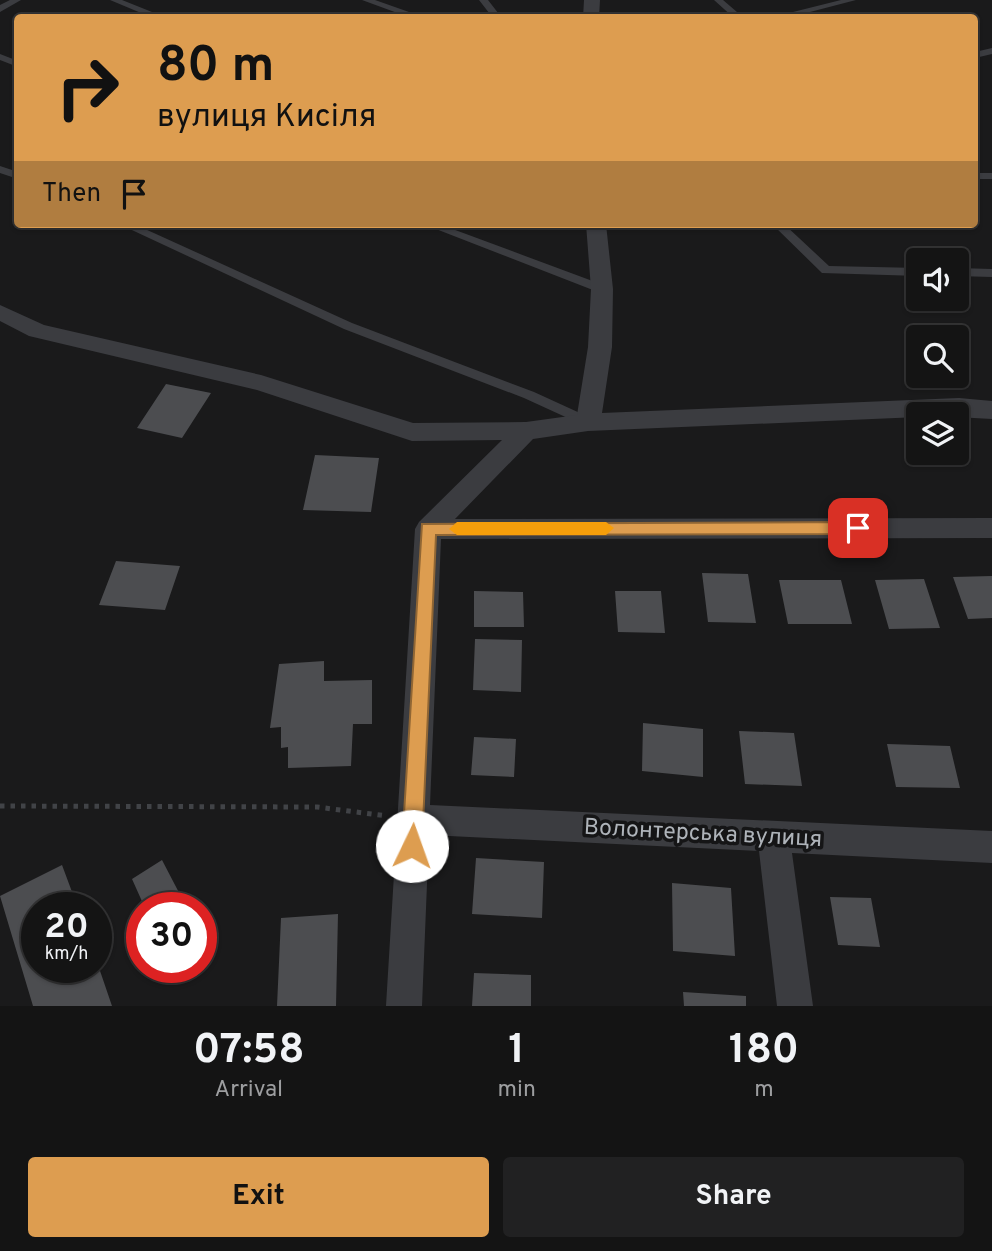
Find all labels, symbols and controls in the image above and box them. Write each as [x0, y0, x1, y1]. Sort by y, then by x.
text: 80 m [157, 37, 274, 99]
icon: right [42, 42, 133, 133]
text: вулиця Кисіля [157, 98, 376, 138]
icon: arrive [115, 175, 153, 213]
text: Then [42, 178, 101, 211]
map controls [906, 248, 969, 465]
button: sound [906, 248, 969, 311]
button: search [906, 325, 969, 388]
button: layers [906, 402, 969, 465]
pin [828, 498, 888, 558]
icon: arrive [839, 509, 877, 547]
position arrow [375, 809, 449, 883]
street label: Волонтерська вулиця [583, 814, 823, 855]
speed limit sign: 30 [126, 892, 217, 983]
text: 20 [44, 906, 89, 950]
text: km/h [45, 943, 88, 966]
text: 07:58 [193, 1025, 305, 1078]
text: 1 [508, 1025, 525, 1078]
text: 180 [729, 1025, 799, 1078]
text: Arrival [215, 1076, 283, 1105]
text: min [498, 1076, 536, 1105]
text: m [754, 1076, 774, 1105]
button: Exit [28, 1157, 489, 1237]
button: Share [503, 1157, 964, 1237]

